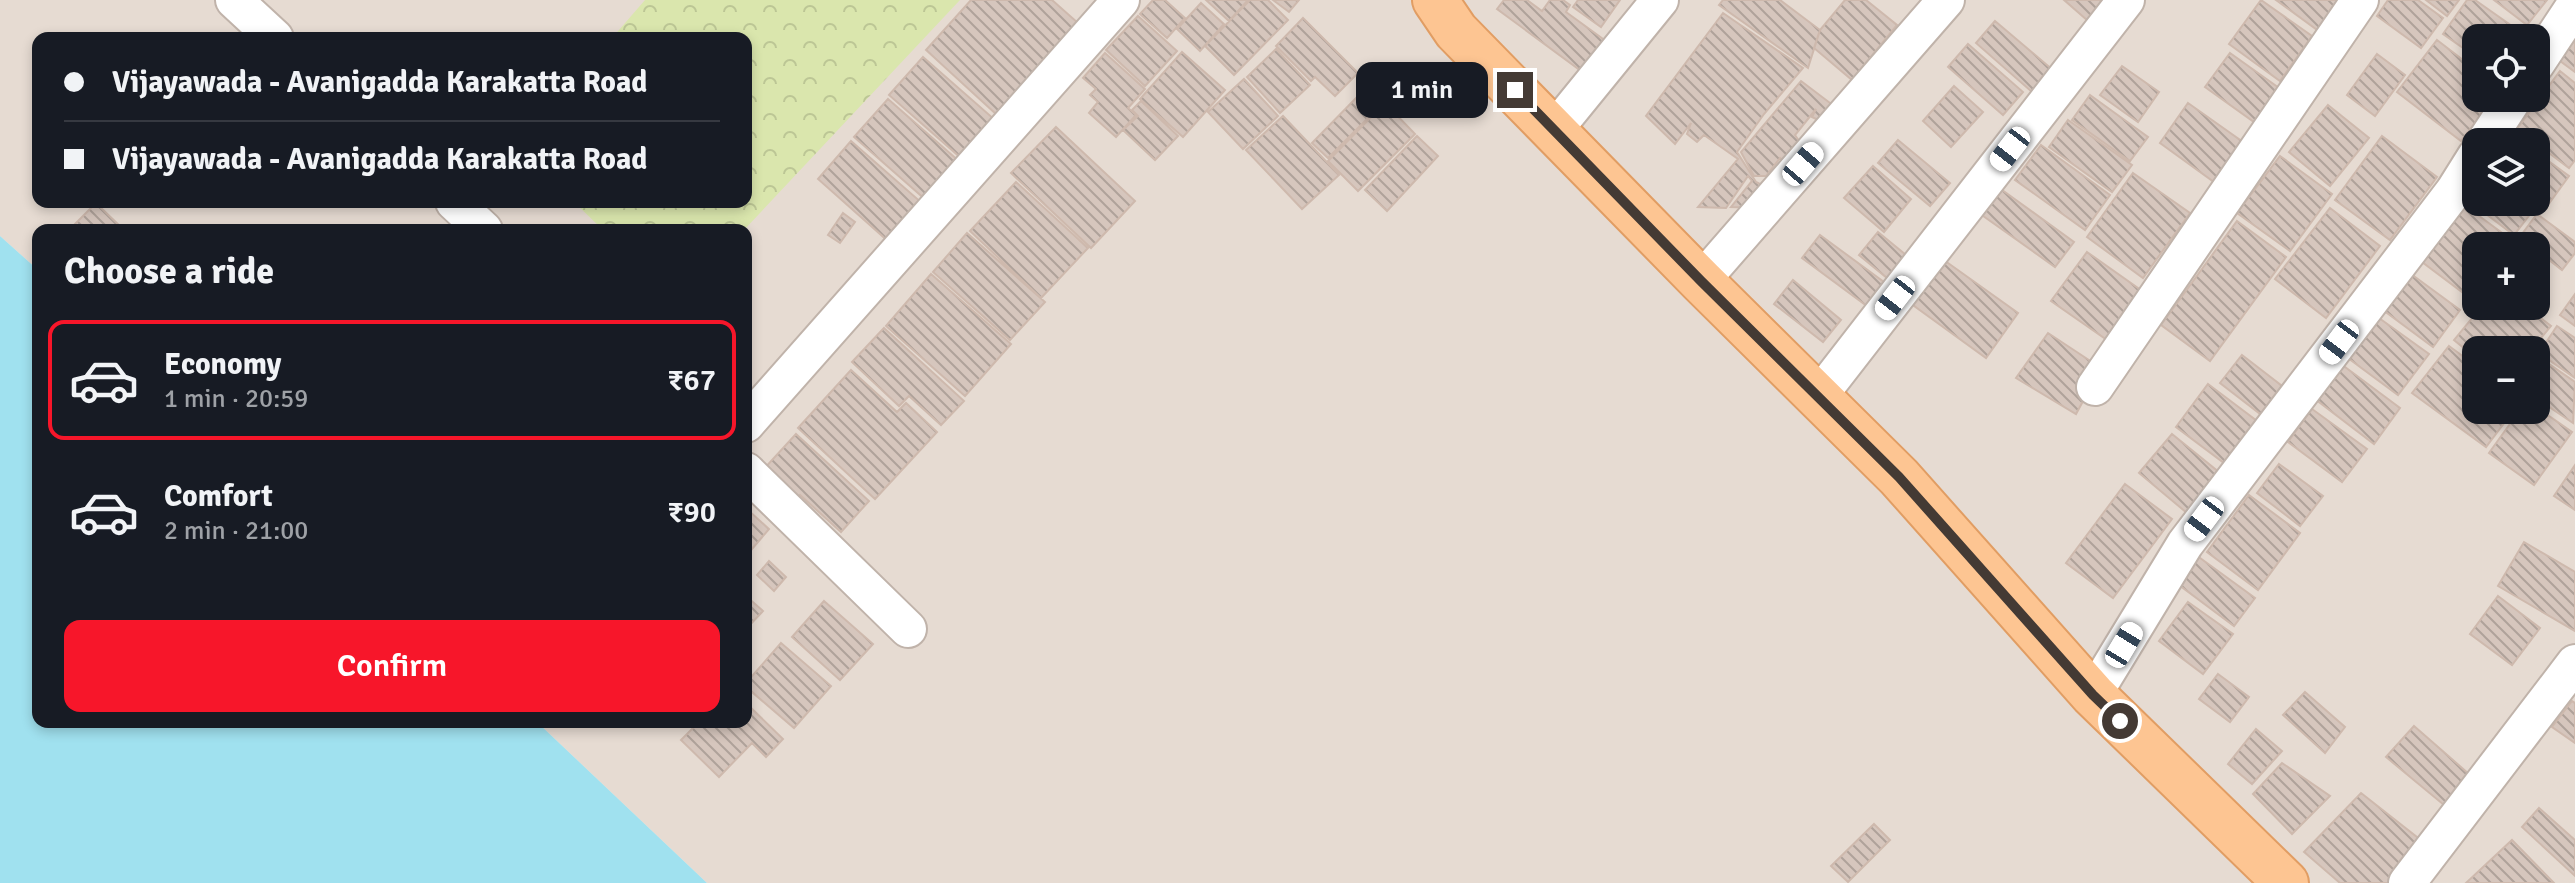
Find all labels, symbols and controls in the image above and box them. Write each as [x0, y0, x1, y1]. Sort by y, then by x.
map controls [2462, 24, 2550, 424]
button: locate [2462, 24, 2550, 112]
callout: 1 min [1355, 62, 1487, 118]
text: Vijayawada - Avanigadda Karakatta Road [112, 64, 647, 101]
route end [1497, 72, 1533, 108]
text: 1 min [1391, 74, 1453, 106]
car [1986, 123, 2034, 175]
button: layers [2462, 128, 2550, 216]
car [1778, 138, 1828, 190]
text: Vijayawada - Avanigadda Karakatta Road [112, 141, 647, 178]
button: + [2462, 232, 2550, 320]
text: Choose a ride [64, 249, 274, 294]
car [1871, 272, 1919, 324]
car [2315, 316, 2363, 368]
button: − [2462, 336, 2550, 424]
icon: car [68, 344, 140, 416]
text: Economy [164, 346, 281, 383]
text: ₹67 [667, 362, 716, 399]
text: 1 min · 20:59 [164, 383, 308, 415]
icon: car [68, 476, 140, 548]
text: Comfort [164, 478, 273, 515]
car [2180, 493, 2228, 545]
text: ₹90 [667, 494, 716, 531]
text: 2 min · 21:00 [164, 515, 308, 547]
car [2101, 618, 2147, 672]
button: Confirm [64, 620, 720, 712]
route start [2102, 703, 2138, 739]

